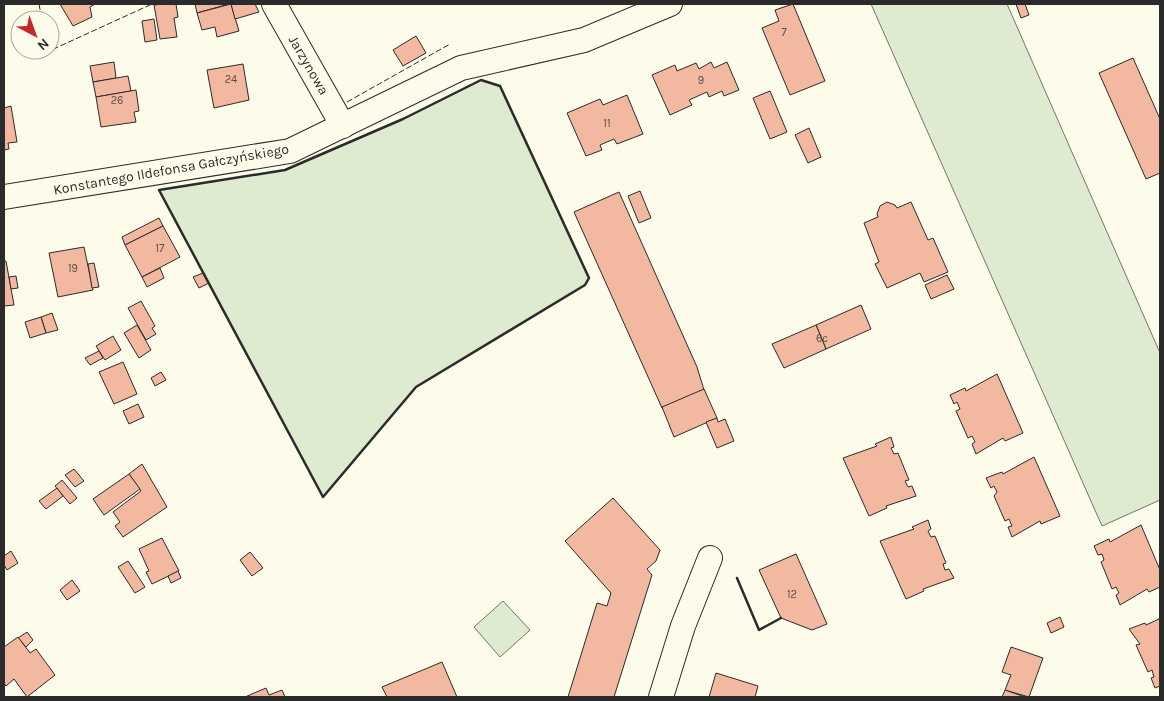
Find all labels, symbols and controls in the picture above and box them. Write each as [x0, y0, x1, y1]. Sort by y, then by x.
north arrow [10, 10, 60, 60]
house number: 7 [781, 26, 787, 39]
street label: Jarzynowa [285, 33, 332, 98]
text: N [34, 35, 53, 54]
house number: 24 [225, 73, 237, 86]
house number: 9 [698, 74, 704, 87]
house number: 26 [111, 94, 123, 107]
house number: 11 [603, 117, 611, 130]
street label: Konstantego Ildefonsa Gałczyńskiego [52, 140, 290, 199]
house number: 17 [156, 242, 164, 255]
house number: 19 [68, 262, 78, 275]
house number: 6c [816, 332, 828, 345]
house number: 12 [787, 588, 797, 601]

